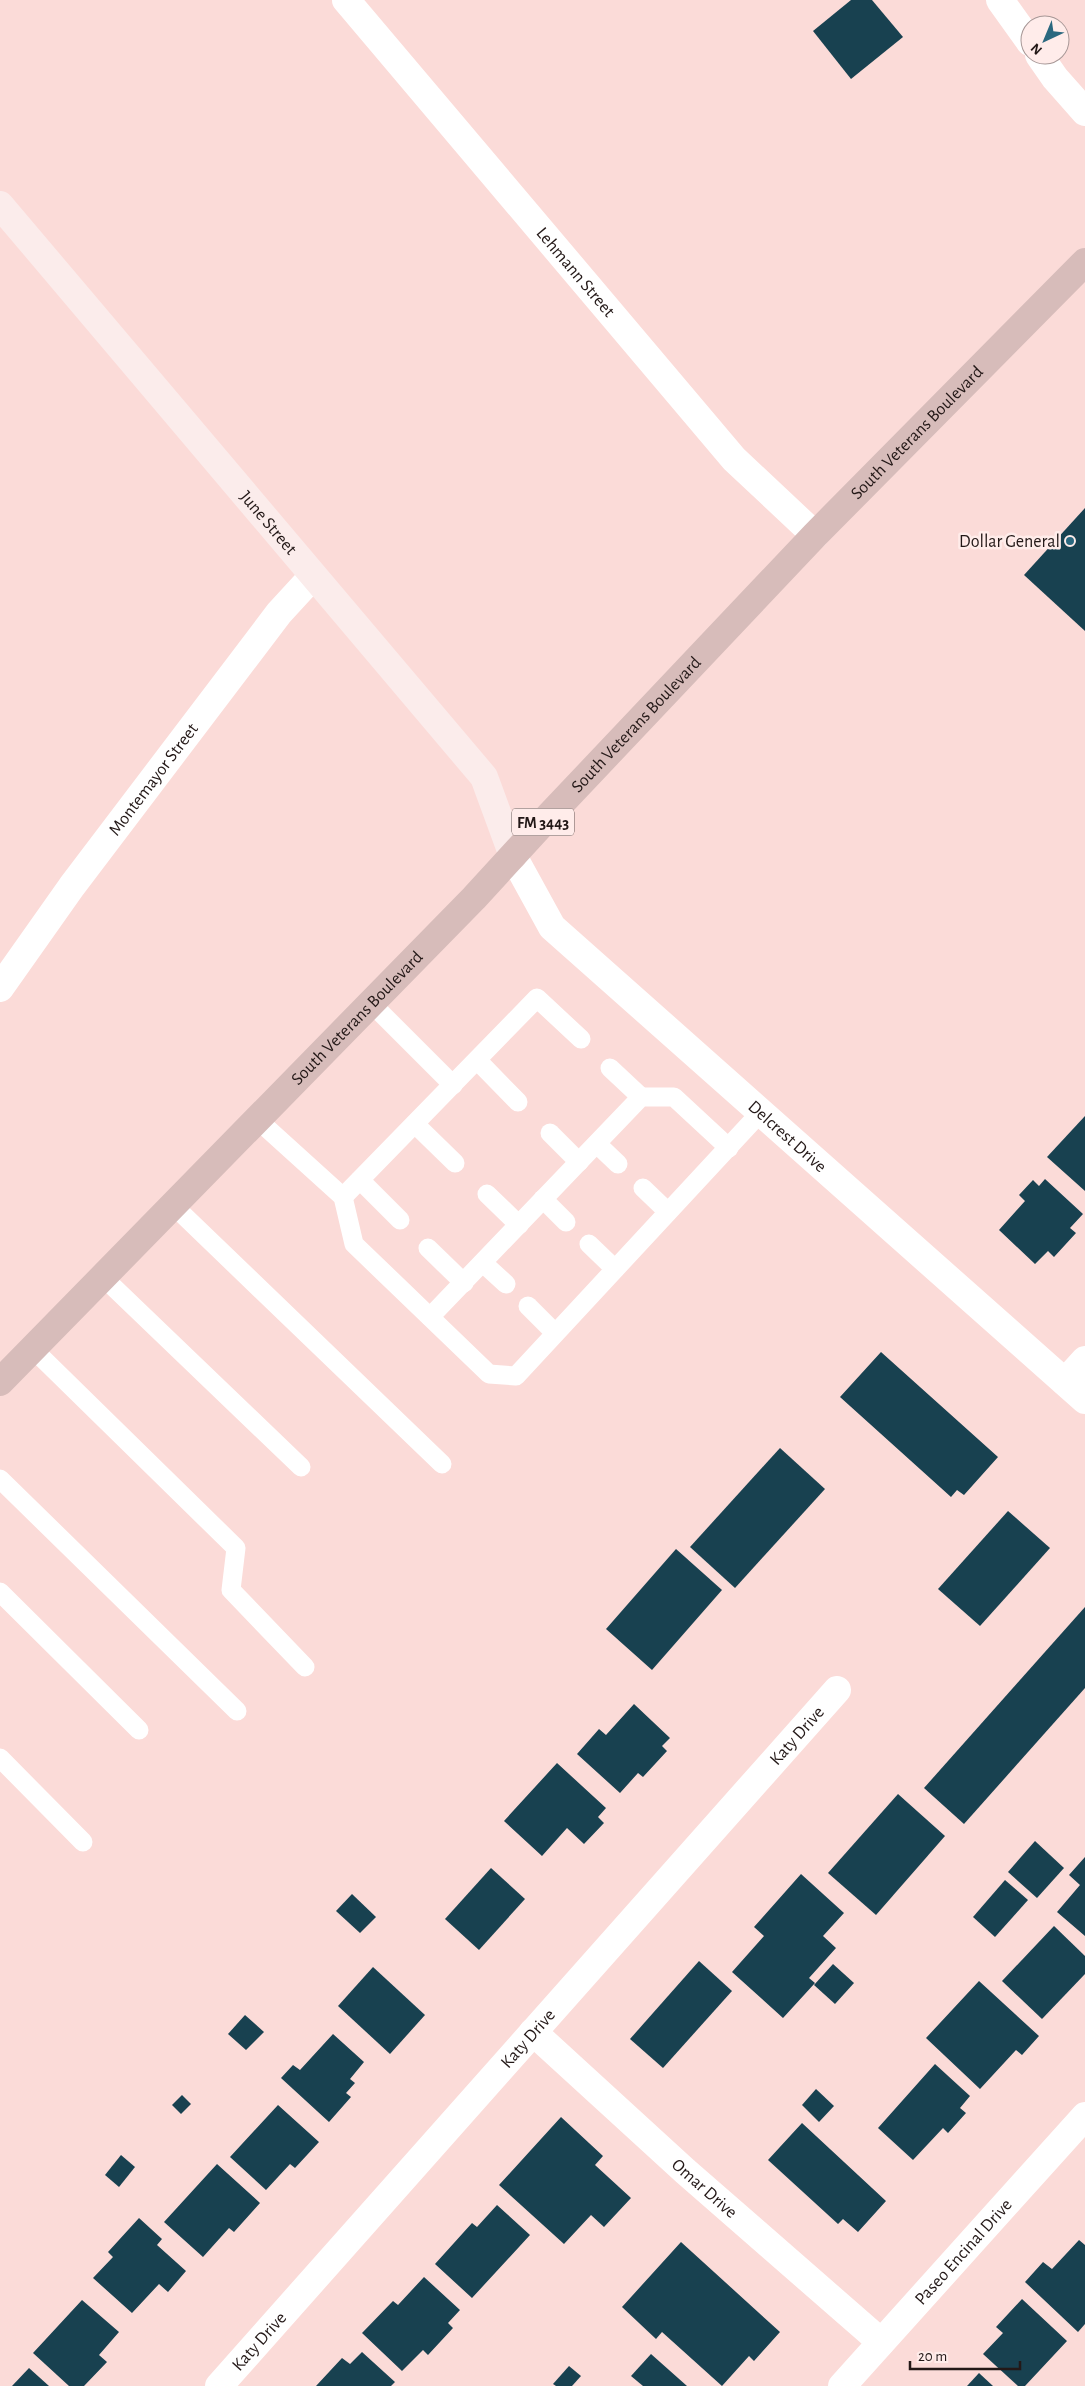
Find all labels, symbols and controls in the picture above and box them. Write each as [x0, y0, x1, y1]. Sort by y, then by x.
north arrow [1020, 15, 1070, 65]
text: N [1028, 40, 1045, 57]
street label: Lehmann Street [532, 224, 618, 321]
street label: South Veterans Boulevard [848, 363, 987, 503]
street label: June Street [236, 488, 300, 559]
place label: Dollar General [959, 533, 1060, 551]
marker: Dollar General [1064, 535, 1076, 547]
street label: South Veterans Boulevard [568, 654, 705, 796]
street label: Montemayor Street [106, 720, 202, 839]
road number: FM 3443 [512, 809, 574, 836]
street label: South Veterans Boulevard [288, 948, 427, 1089]
street label: Delcrest Drive [744, 1098, 830, 1176]
street label: Katy Drive [767, 1703, 828, 1769]
street label: Katy Drive [498, 2006, 559, 2072]
street label: Omar Drive [668, 2156, 740, 2222]
street label: Paseo Encinal Drive [912, 2196, 1016, 2309]
street label: Katy Drive [229, 2309, 290, 2375]
scale bar [910, 2338, 1020, 2370]
text: 20 m [918, 2349, 947, 2364]

